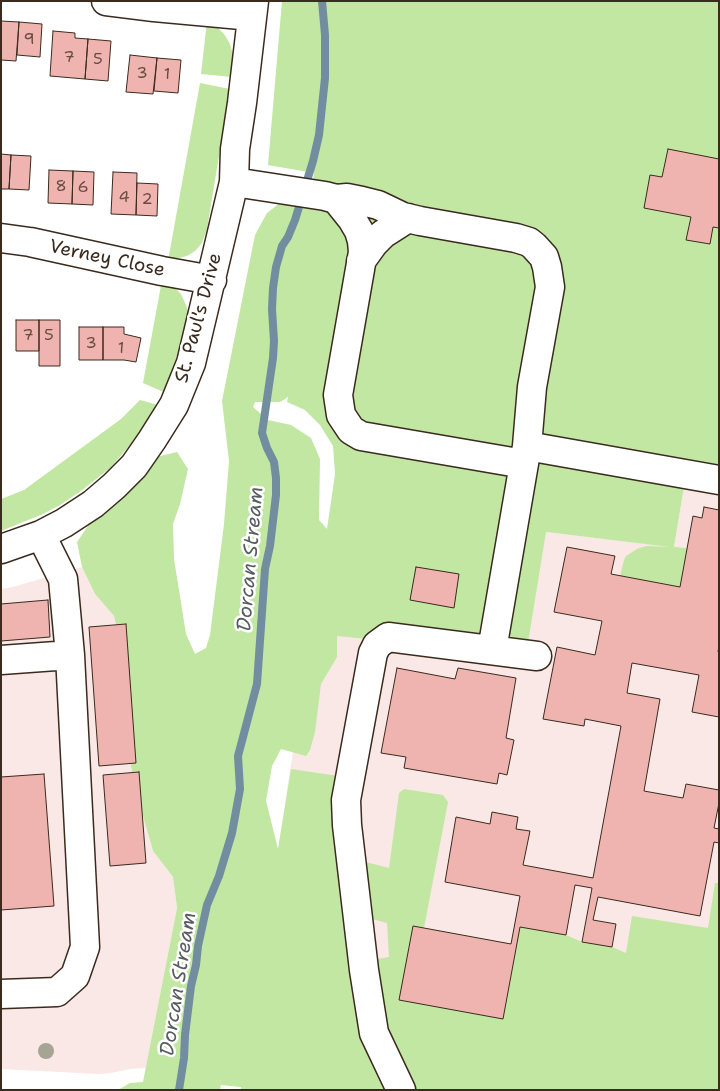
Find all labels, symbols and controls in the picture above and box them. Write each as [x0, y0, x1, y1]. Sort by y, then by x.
house number: 9 [23, 30, 35, 50]
house number: 7 [63, 48, 75, 68]
house number: 5 [93, 50, 103, 70]
house number: 3 [136, 64, 148, 84]
house number: 1 [164, 65, 170, 85]
house number: 8 [55, 177, 67, 197]
house number: 6 [77, 178, 89, 198]
house number: 4 [118, 188, 130, 208]
house number: 2 [141, 190, 153, 210]
street label: Verney Close [47, 236, 167, 282]
street label: St. Paul's Drive [171, 251, 227, 385]
house number: 7 [22, 326, 34, 346]
house number: 5 [44, 326, 54, 346]
house number: 3 [85, 334, 97, 354]
house number: 1 [118, 339, 124, 359]
water label: Dorcan Stream [233, 486, 269, 632]
water label: Dorcan Stream [156, 910, 202, 1058]

